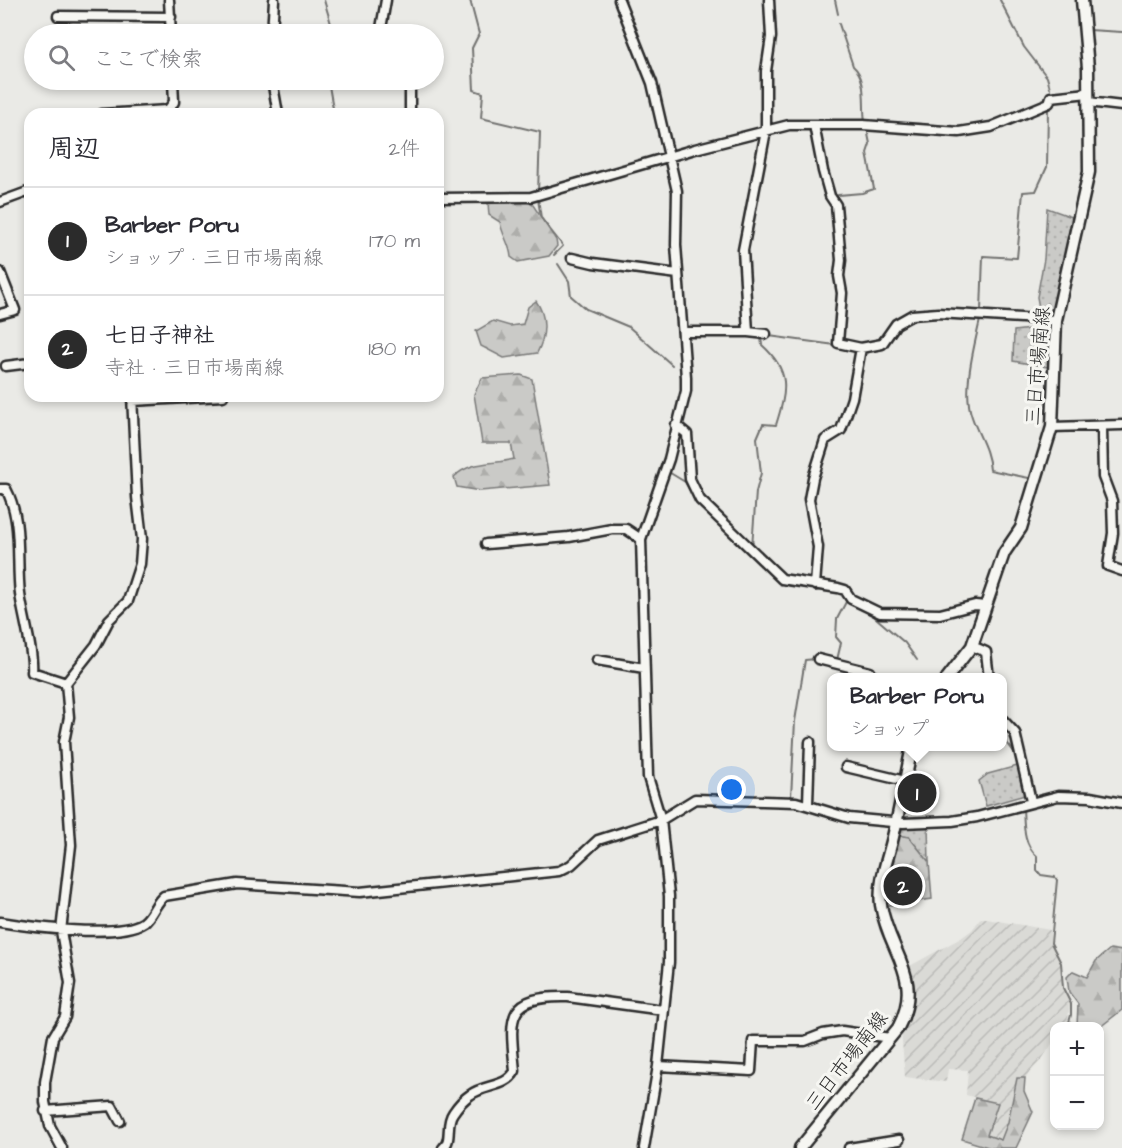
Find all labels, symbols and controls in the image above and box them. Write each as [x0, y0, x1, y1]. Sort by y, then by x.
search box [24, 24, 444, 90]
icon: search [45, 41, 78, 74]
text: ここで検索 [93, 44, 203, 75]
text: 周辺 [48, 131, 100, 167]
text: 2件 [389, 135, 420, 163]
text: Barber Poru [105, 210, 239, 241]
text: 1 [66, 227, 69, 255]
text: 170 m [369, 227, 420, 255]
text: ショップ · 三日市場南線 [105, 244, 323, 272]
street label: 三日市場南線 [1019, 305, 1057, 427]
text: 七日子神社 [105, 320, 215, 351]
text: 2 [62, 335, 73, 363]
text: 180 m [368, 335, 420, 363]
text: 寺社 · 三日市場南線 [105, 354, 284, 382]
popup [827, 673, 1007, 751]
text: Barber Poru [850, 681, 984, 712]
text: ショップ [850, 715, 929, 743]
pin: 1 [898, 770, 936, 816]
your location [717, 775, 746, 804]
pin: 2 [884, 864, 922, 908]
street label: 三日市場南線 [799, 1005, 895, 1117]
map controls [1050, 1022, 1104, 1130]
button: + [1050, 1022, 1104, 1076]
button: − [1050, 1076, 1104, 1130]

